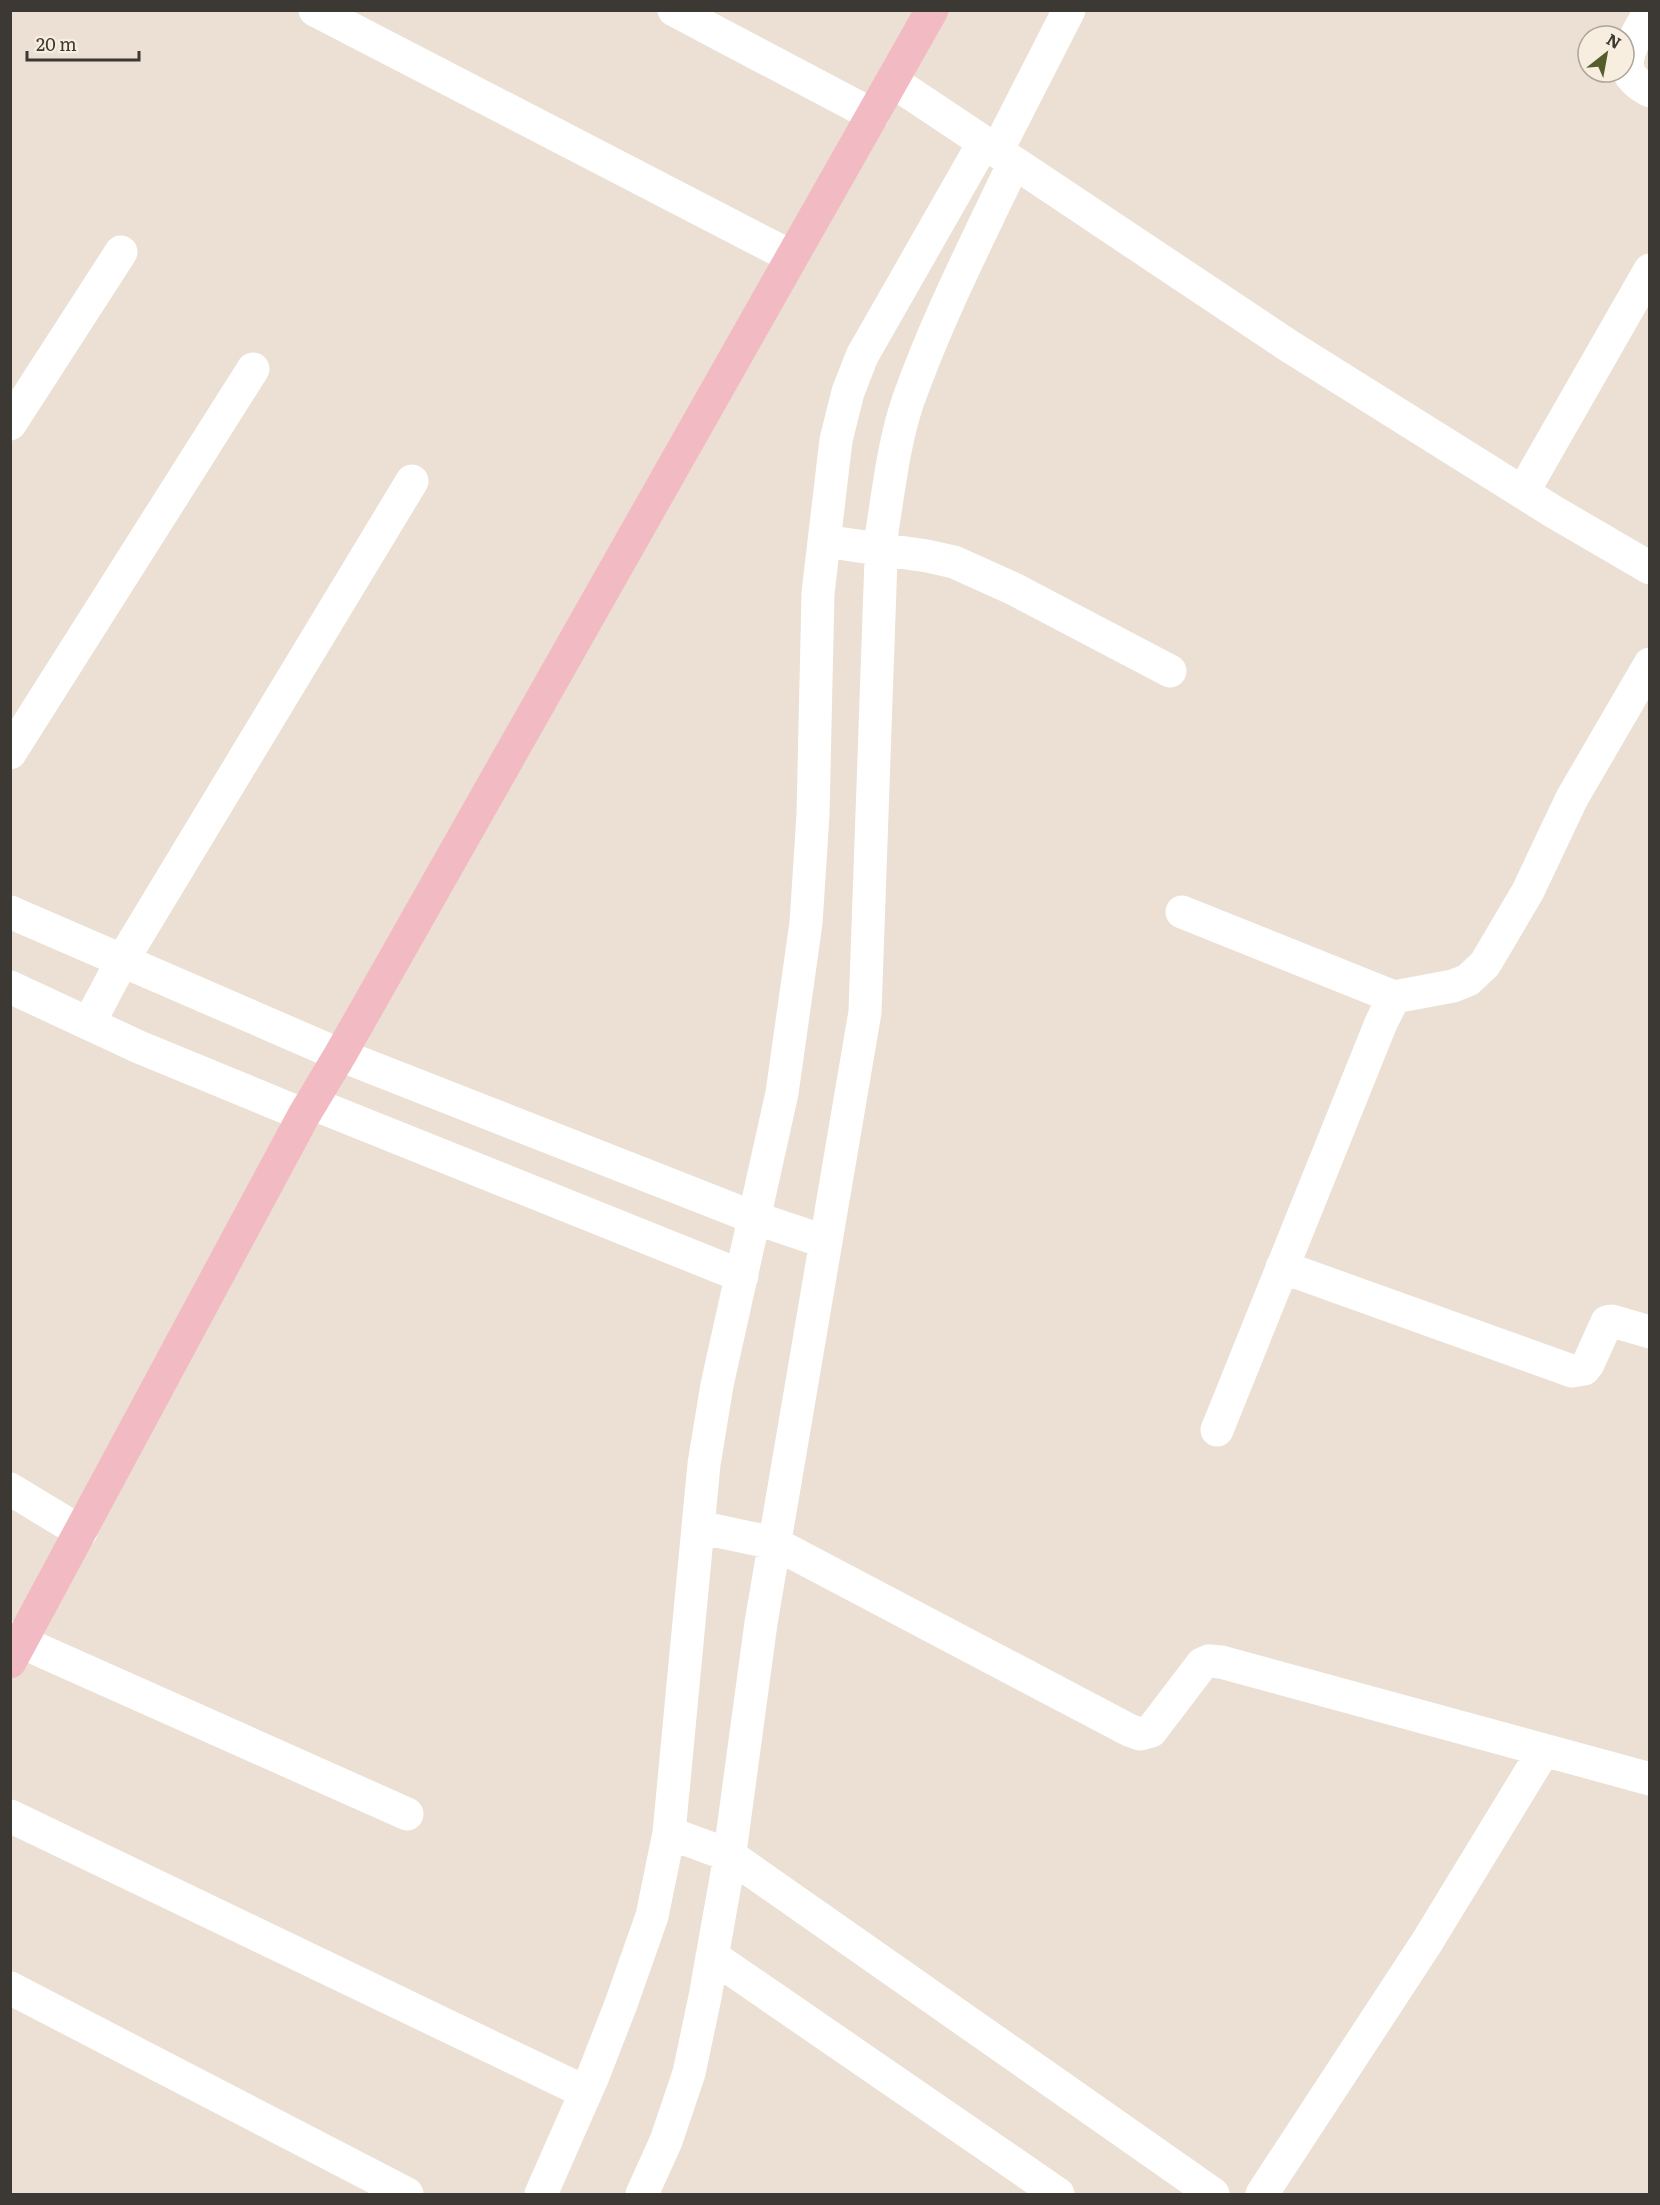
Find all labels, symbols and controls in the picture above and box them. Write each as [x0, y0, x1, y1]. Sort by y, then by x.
scale bar [27, 24, 140, 62]
north arrow [1576, 24, 1636, 84]
text: N [1602, 27, 1626, 54]
text: 20 m [36, 30, 77, 57]

